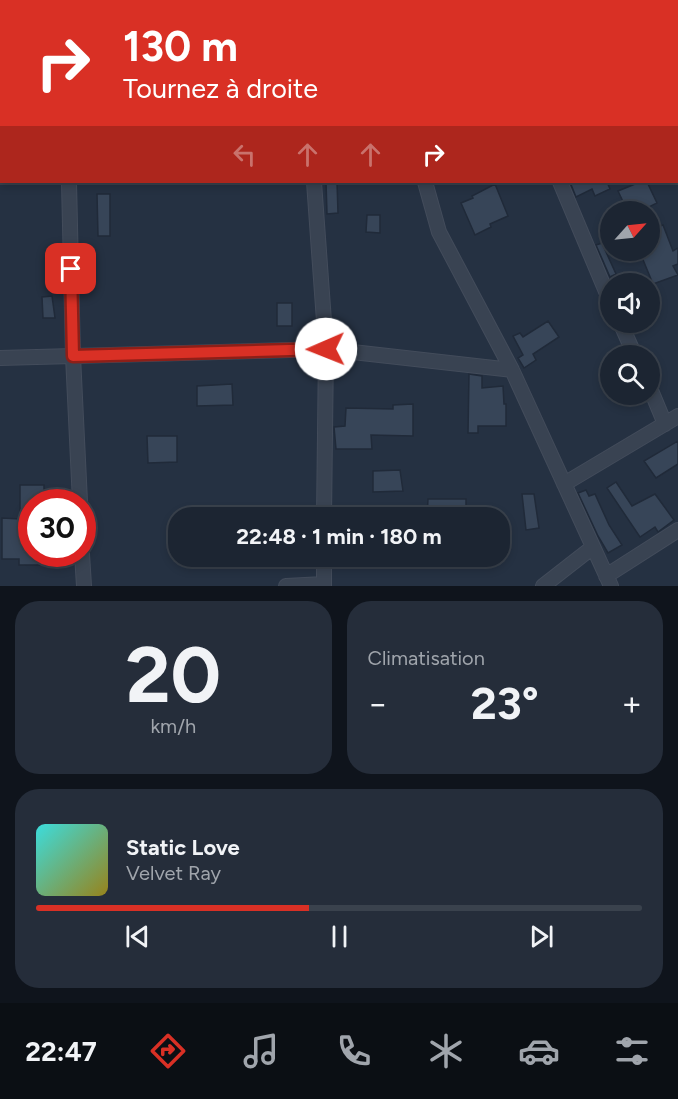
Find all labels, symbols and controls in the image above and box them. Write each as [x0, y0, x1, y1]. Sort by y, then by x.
text: 130 m [123, 21, 238, 72]
icon: right [24, 24, 102, 102]
text: Tournez à droite [123, 72, 318, 105]
icon: left [228, 138, 261, 171]
icon: ahead [291, 138, 324, 171]
icon: ahead [354, 138, 387, 171]
icon: right [417, 138, 450, 171]
north arrow [600, 201, 660, 261]
map controls [600, 201, 660, 405]
pin [45, 243, 96, 294]
icon: arrive [54, 252, 87, 285]
button: sound [600, 273, 660, 333]
position arrow [294, 317, 358, 381]
button: search [600, 345, 660, 405]
speed limit sign: 30 [18, 489, 96, 567]
text: 22:48 · 1 min · 180 m [236, 523, 442, 550]
text: 20 [125, 628, 221, 722]
text: Climatisation [368, 646, 485, 670]
text: 23° [471, 676, 539, 730]
text: − [368, 684, 388, 723]
text: + [621, 684, 642, 723]
text: km/h [150, 714, 196, 738]
text: Static Love [126, 834, 240, 861]
text: Velvet Ray [126, 861, 221, 885]
icon: previous [121, 920, 154, 953]
icon: pause [323, 920, 356, 953]
icon: next [525, 920, 558, 953]
icon: directions [147, 1030, 189, 1072]
icon: music [240, 1030, 282, 1072]
icon: phone [333, 1030, 375, 1072]
icon: climate [425, 1030, 467, 1072]
icon: car [518, 1030, 560, 1072]
icon: filters [611, 1030, 653, 1072]
text: 22:47 [25, 1035, 97, 1068]

